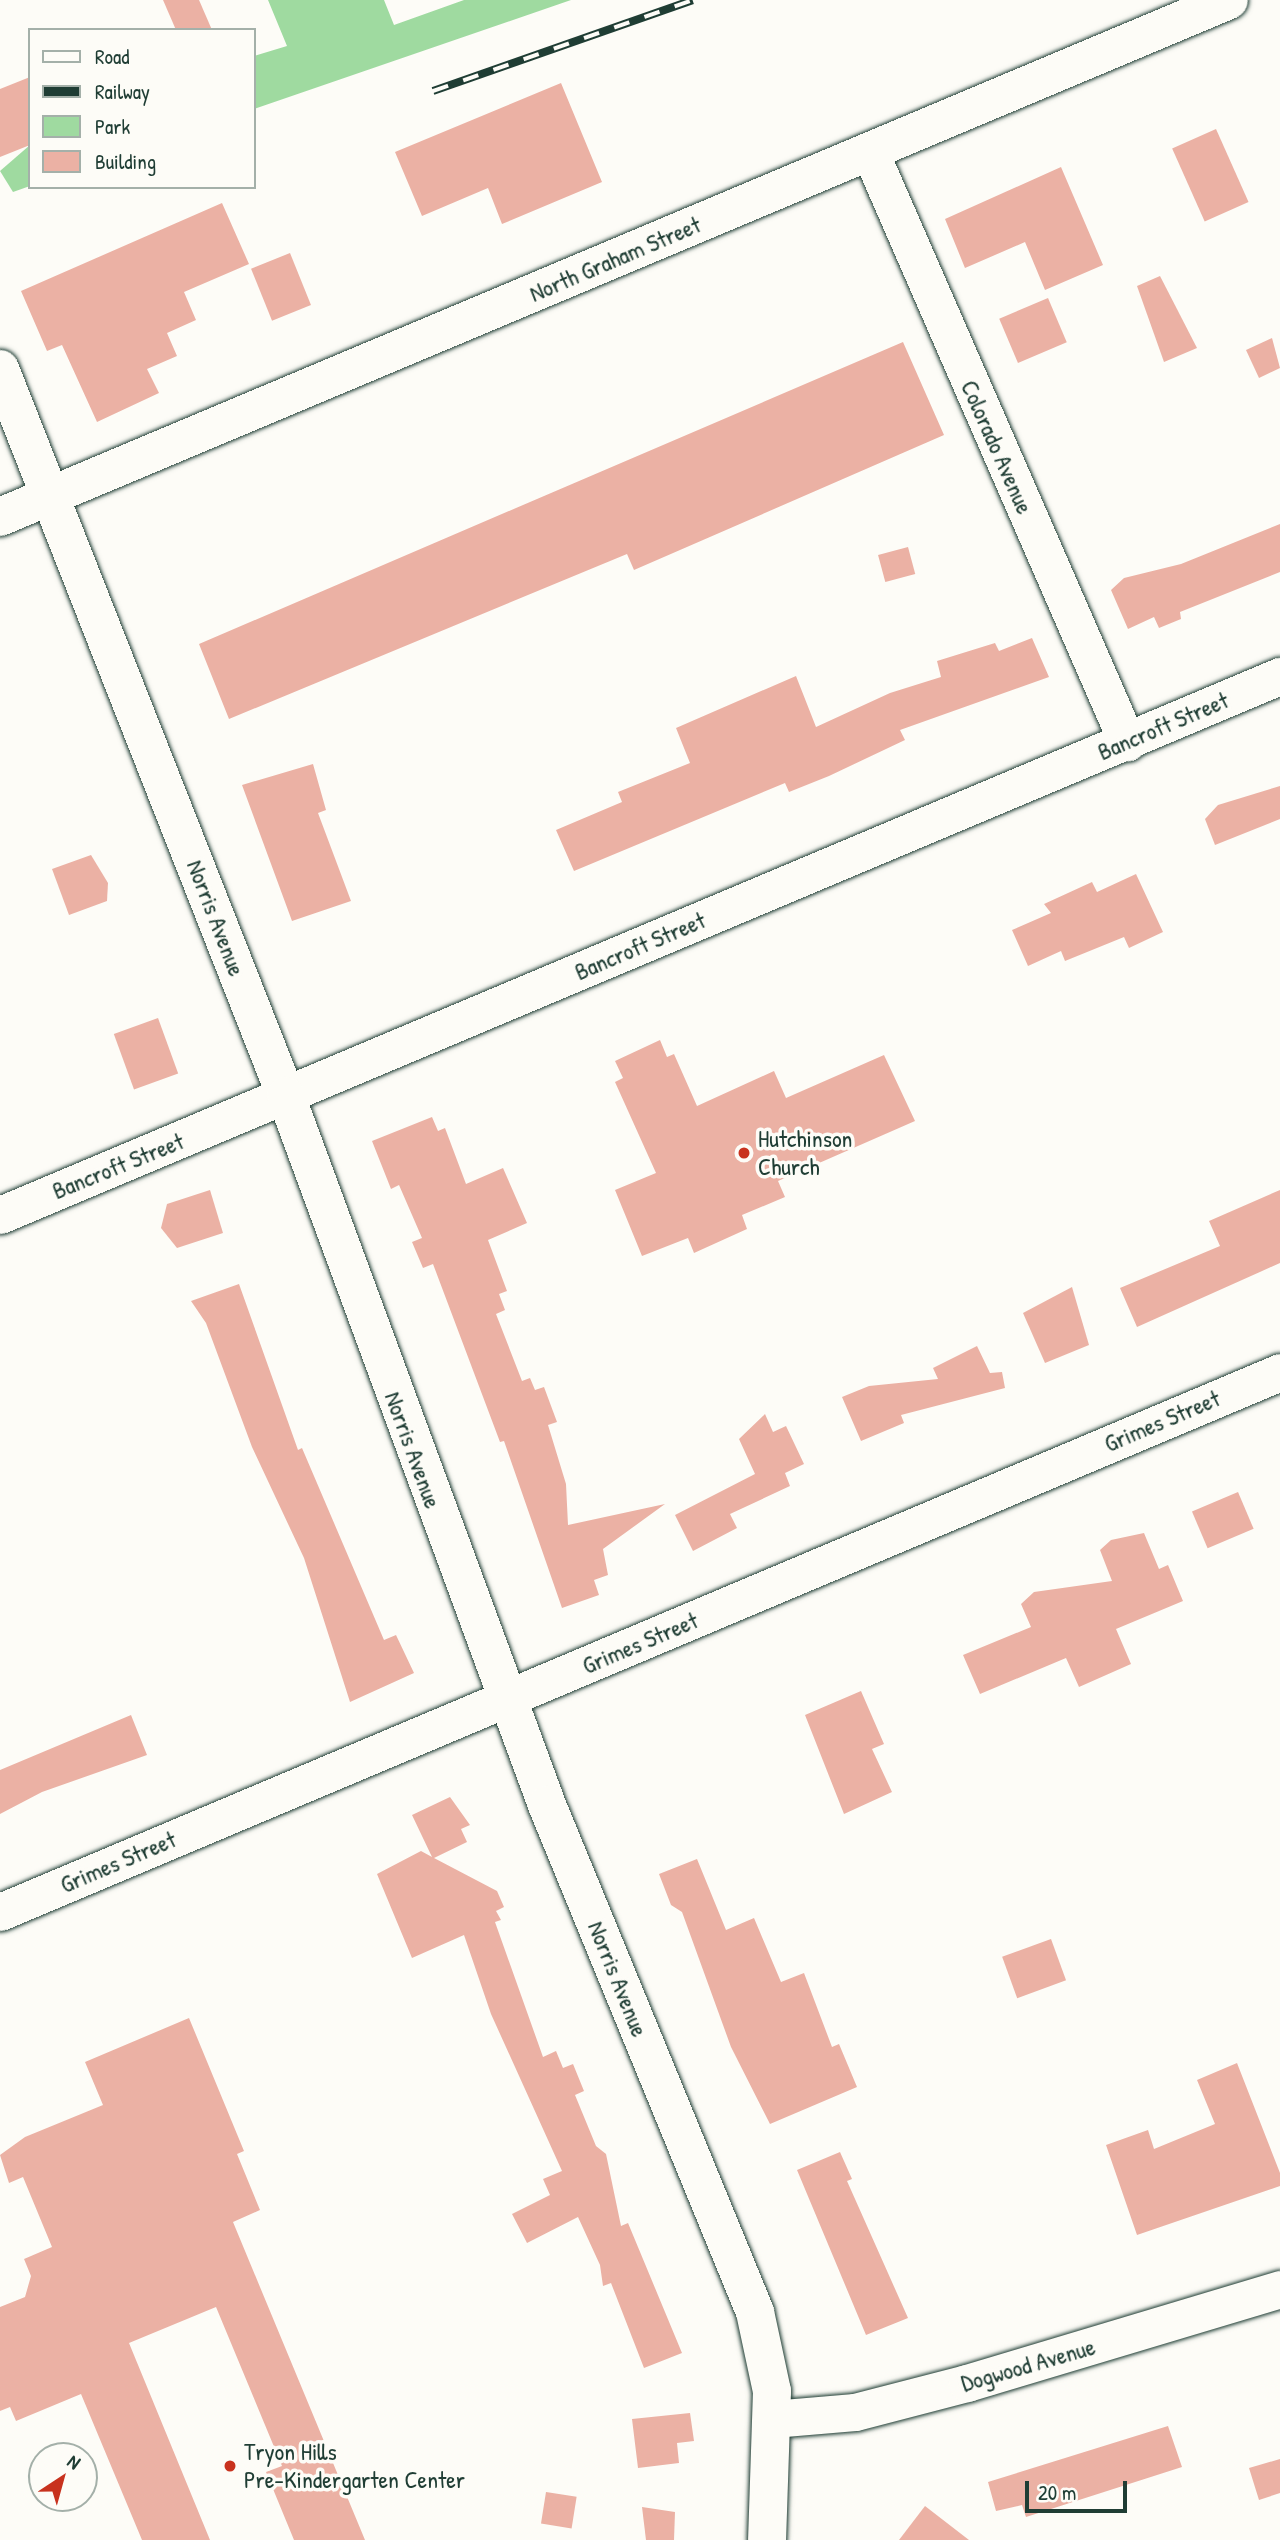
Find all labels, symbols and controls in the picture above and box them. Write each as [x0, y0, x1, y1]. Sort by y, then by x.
legend [28, 28, 256, 189]
text: Road [95, 42, 129, 71]
text: Railway [95, 77, 150, 106]
text: Park [95, 112, 130, 141]
text: Building [95, 147, 156, 176]
street label: North Graham Street [525, 210, 705, 308]
street label: Colorado Avenue [955, 376, 1039, 518]
street label: Bancroft Street [1093, 686, 1233, 766]
street label: Norris Avenue [181, 856, 251, 980]
street label: Bancroft Street [570, 906, 710, 986]
place label: Hutchinson Church [758, 1125, 852, 1181]
street label: Bancroft Street [48, 1127, 188, 1205]
marker: Hutchinson Church [736, 1145, 752, 1161]
street label: Grimes Street [1100, 1384, 1224, 1458]
street label: Norris Avenue [379, 1388, 447, 1512]
street label: Grimes Street [578, 1606, 702, 1680]
street label: Grimes Street [56, 1825, 180, 1899]
street label: Norris Avenue [582, 1917, 654, 2041]
street label: Dogwood Avenue [958, 2332, 1098, 2398]
place label: Tryon Hills Pre-Kindergarten Center [244, 2438, 465, 2494]
north arrow [28, 2442, 98, 2512]
text: N [62, 2448, 86, 2475]
marker: Tryon Hills Pre-Kindergarten Center [222, 2458, 238, 2474]
scale bar [1028, 2466, 1130, 2510]
text: 20 m [1038, 2478, 1076, 2507]

